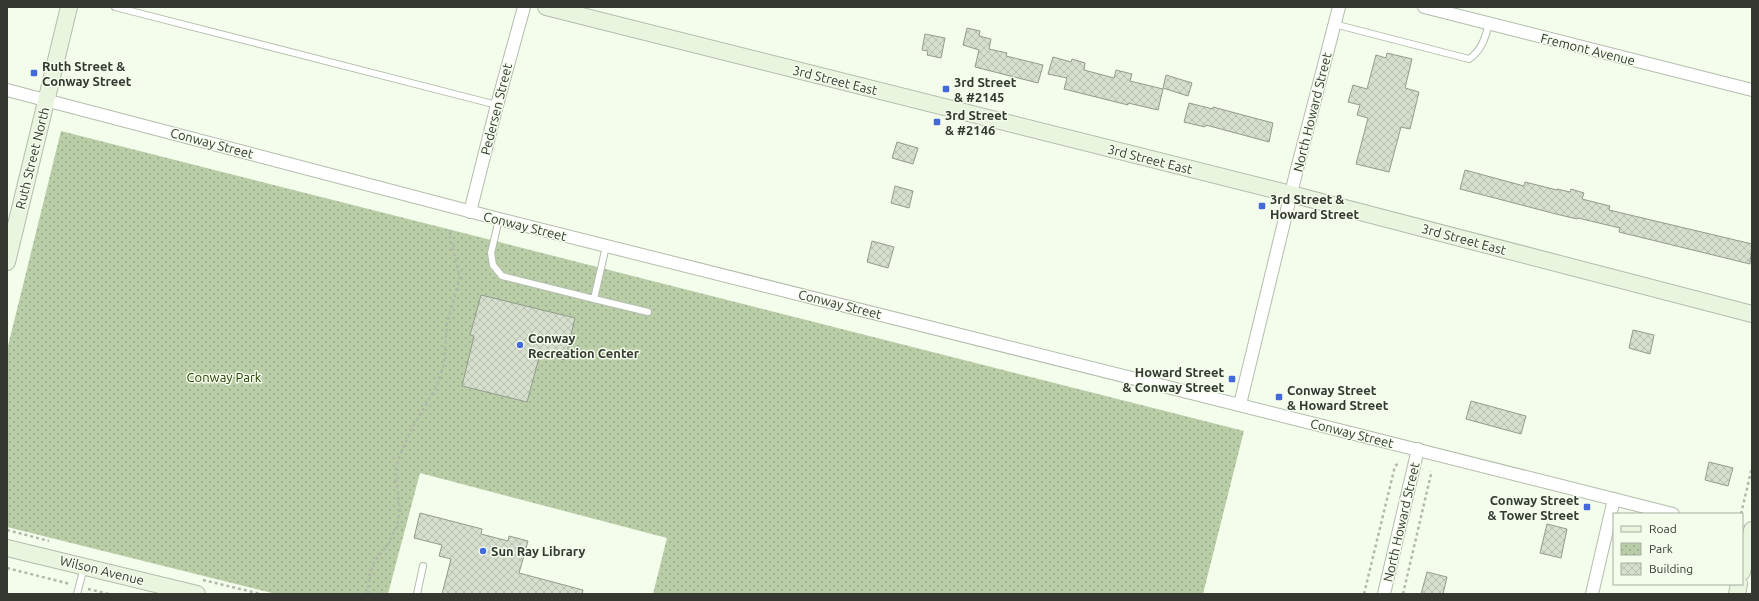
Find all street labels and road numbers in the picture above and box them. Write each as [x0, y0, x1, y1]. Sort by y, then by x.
street label: Fremont Avenue [1539, 30, 1637, 68]
street label: North Howard Street [1290, 51, 1334, 173]
street label: Pedersen Street [478, 62, 514, 156]
street label: 3rd Street East [791, 63, 879, 97]
street label: Ruth Street North [13, 106, 51, 210]
street label: Conway Street [169, 125, 255, 161]
street label: 3rd Street East [1106, 142, 1194, 176]
street label: Conway Street [482, 209, 568, 243]
street label: 3rd Street East [1420, 221, 1508, 257]
street label: Conway Street [797, 287, 883, 321]
street label: Conway Street [1309, 416, 1395, 450]
street label: North Howard Street [1380, 461, 1422, 583]
street label: Wilson Avenue [58, 553, 146, 587]

